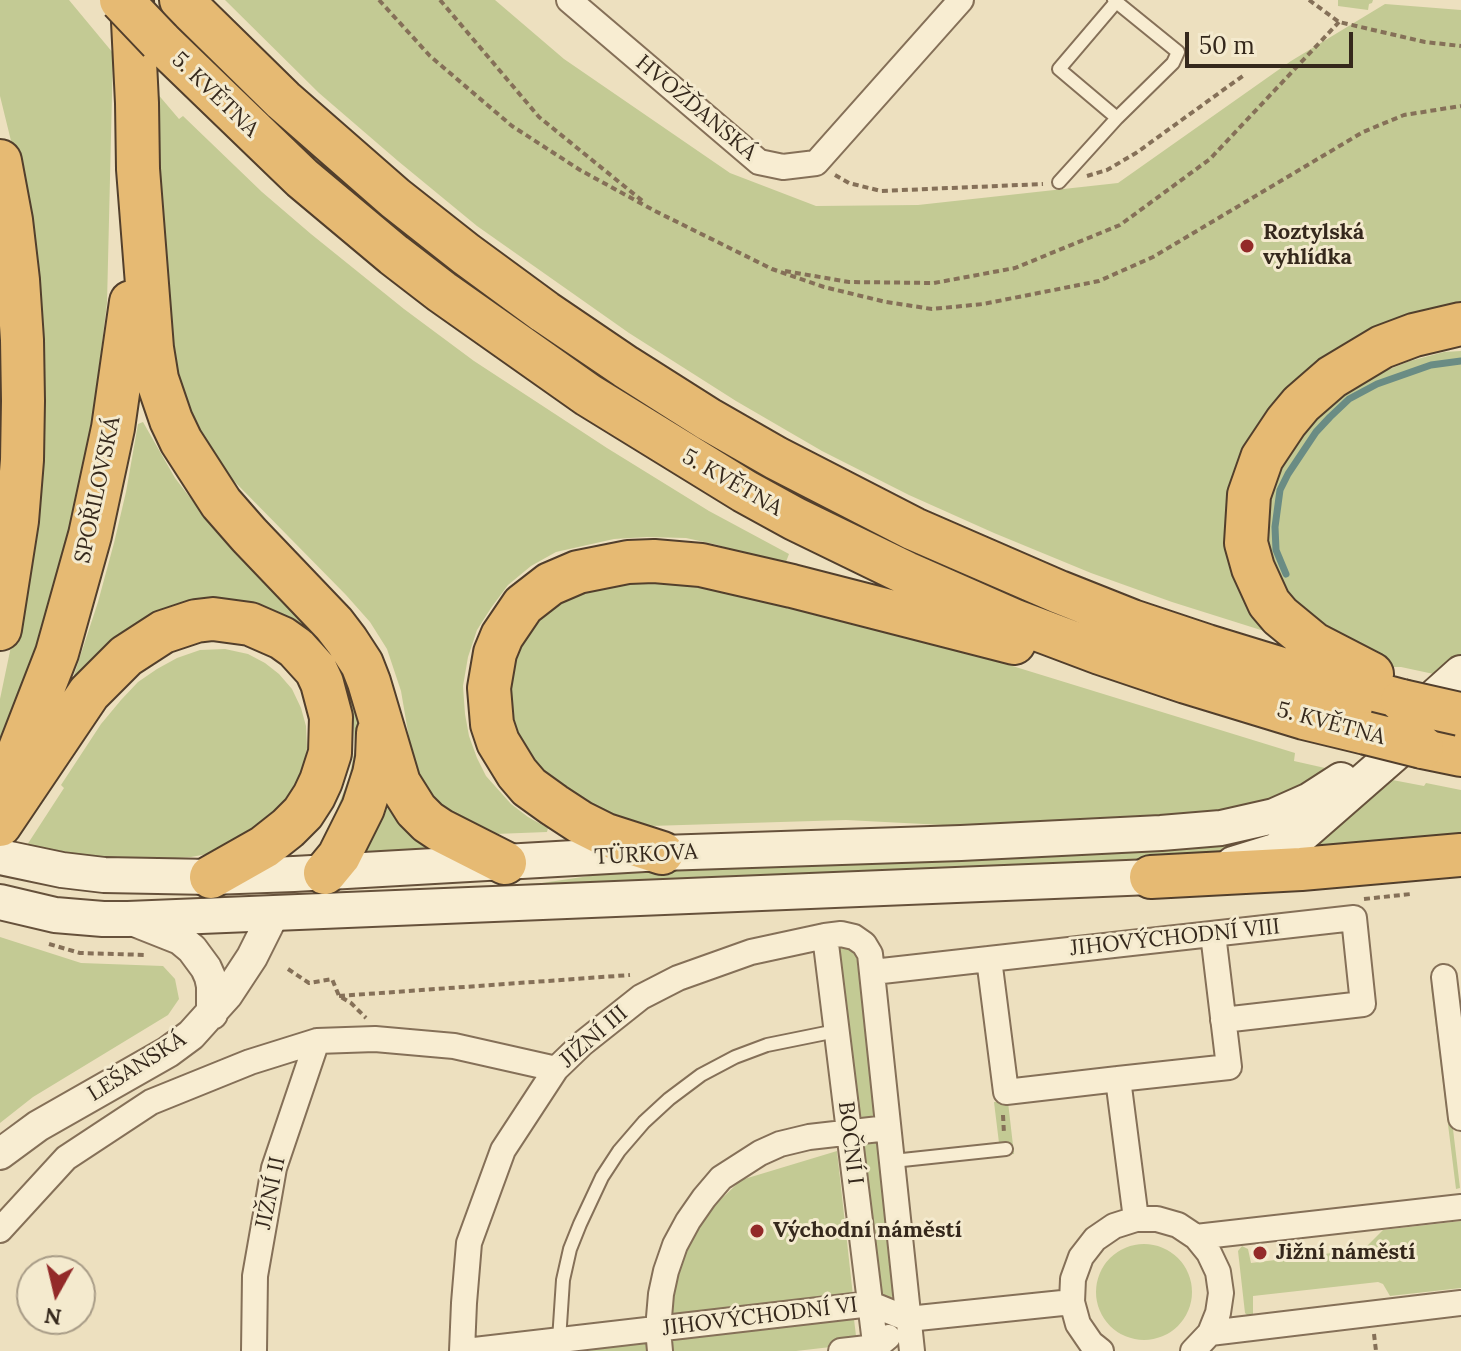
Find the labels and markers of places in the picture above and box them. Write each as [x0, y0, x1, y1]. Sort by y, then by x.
place label: Roztylská vyhlídka [1263, 220, 1364, 272]
marker: Roztylská vyhlídka [1238, 237, 1256, 255]
place label: Východní náměstí [773, 1218, 962, 1244]
marker: Východní náměstí [748, 1222, 766, 1240]
place label: Jižní náměstí [1276, 1240, 1416, 1266]
marker: Jižní náměstí [1251, 1244, 1269, 1262]

